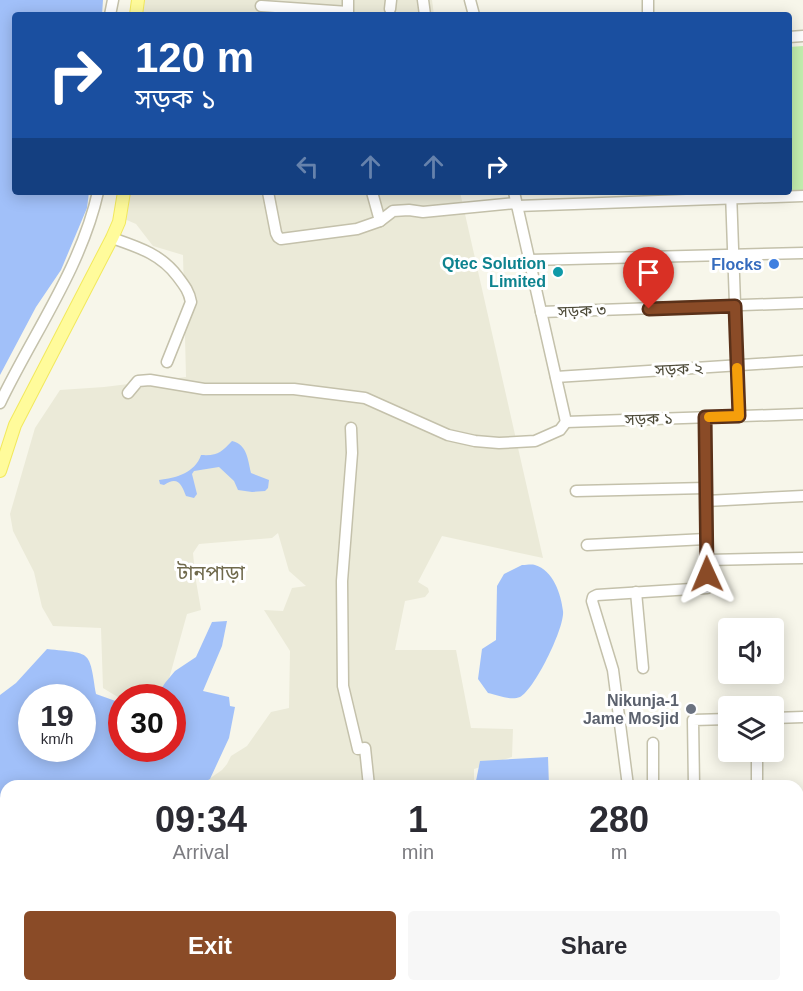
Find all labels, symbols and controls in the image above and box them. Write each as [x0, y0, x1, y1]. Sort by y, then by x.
text: 120 m [135, 34, 254, 81]
icon: right [36, 36, 114, 114]
text: সড়ক ১ [135, 84, 216, 114]
icon: left [291, 150, 324, 183]
icon: ahead [354, 150, 387, 183]
icon: ahead [417, 150, 450, 183]
icon: right [480, 150, 513, 183]
pin [623, 247, 674, 309]
place label: Qtec Solution Limited [442, 255, 546, 290]
icon: arrive [632, 256, 665, 289]
place label: Flocks [711, 256, 762, 273]
marker: Flocks [767, 257, 781, 271]
marker: Qtec Solution Limited [551, 265, 565, 279]
street label: সড়ক ৩ [557, 302, 607, 320]
street label: সড়ক ২ [653, 359, 704, 379]
street label: সড়ক ১ [624, 410, 673, 428]
position arrow [675, 542, 739, 606]
district label: টানপাড়া [176, 561, 245, 584]
map controls [718, 618, 784, 762]
button: sound [718, 618, 784, 684]
speed limit sign: 30 [108, 684, 186, 762]
place label: Nikunja-1 Jame Mosjid [583, 692, 679, 727]
button: layers [718, 696, 784, 762]
text: 19 [40, 699, 74, 732]
marker: Nikunja-1 Jame Mosjid [684, 702, 698, 716]
text: km/h [41, 730, 73, 747]
text: 09:34 [155, 799, 247, 840]
text: 1 [408, 799, 428, 840]
text: 280 [589, 799, 649, 840]
text: Arrival [173, 841, 229, 863]
text: min [402, 841, 434, 863]
text: m [611, 841, 627, 863]
button: Exit [24, 911, 396, 980]
button: Share [408, 911, 780, 980]

